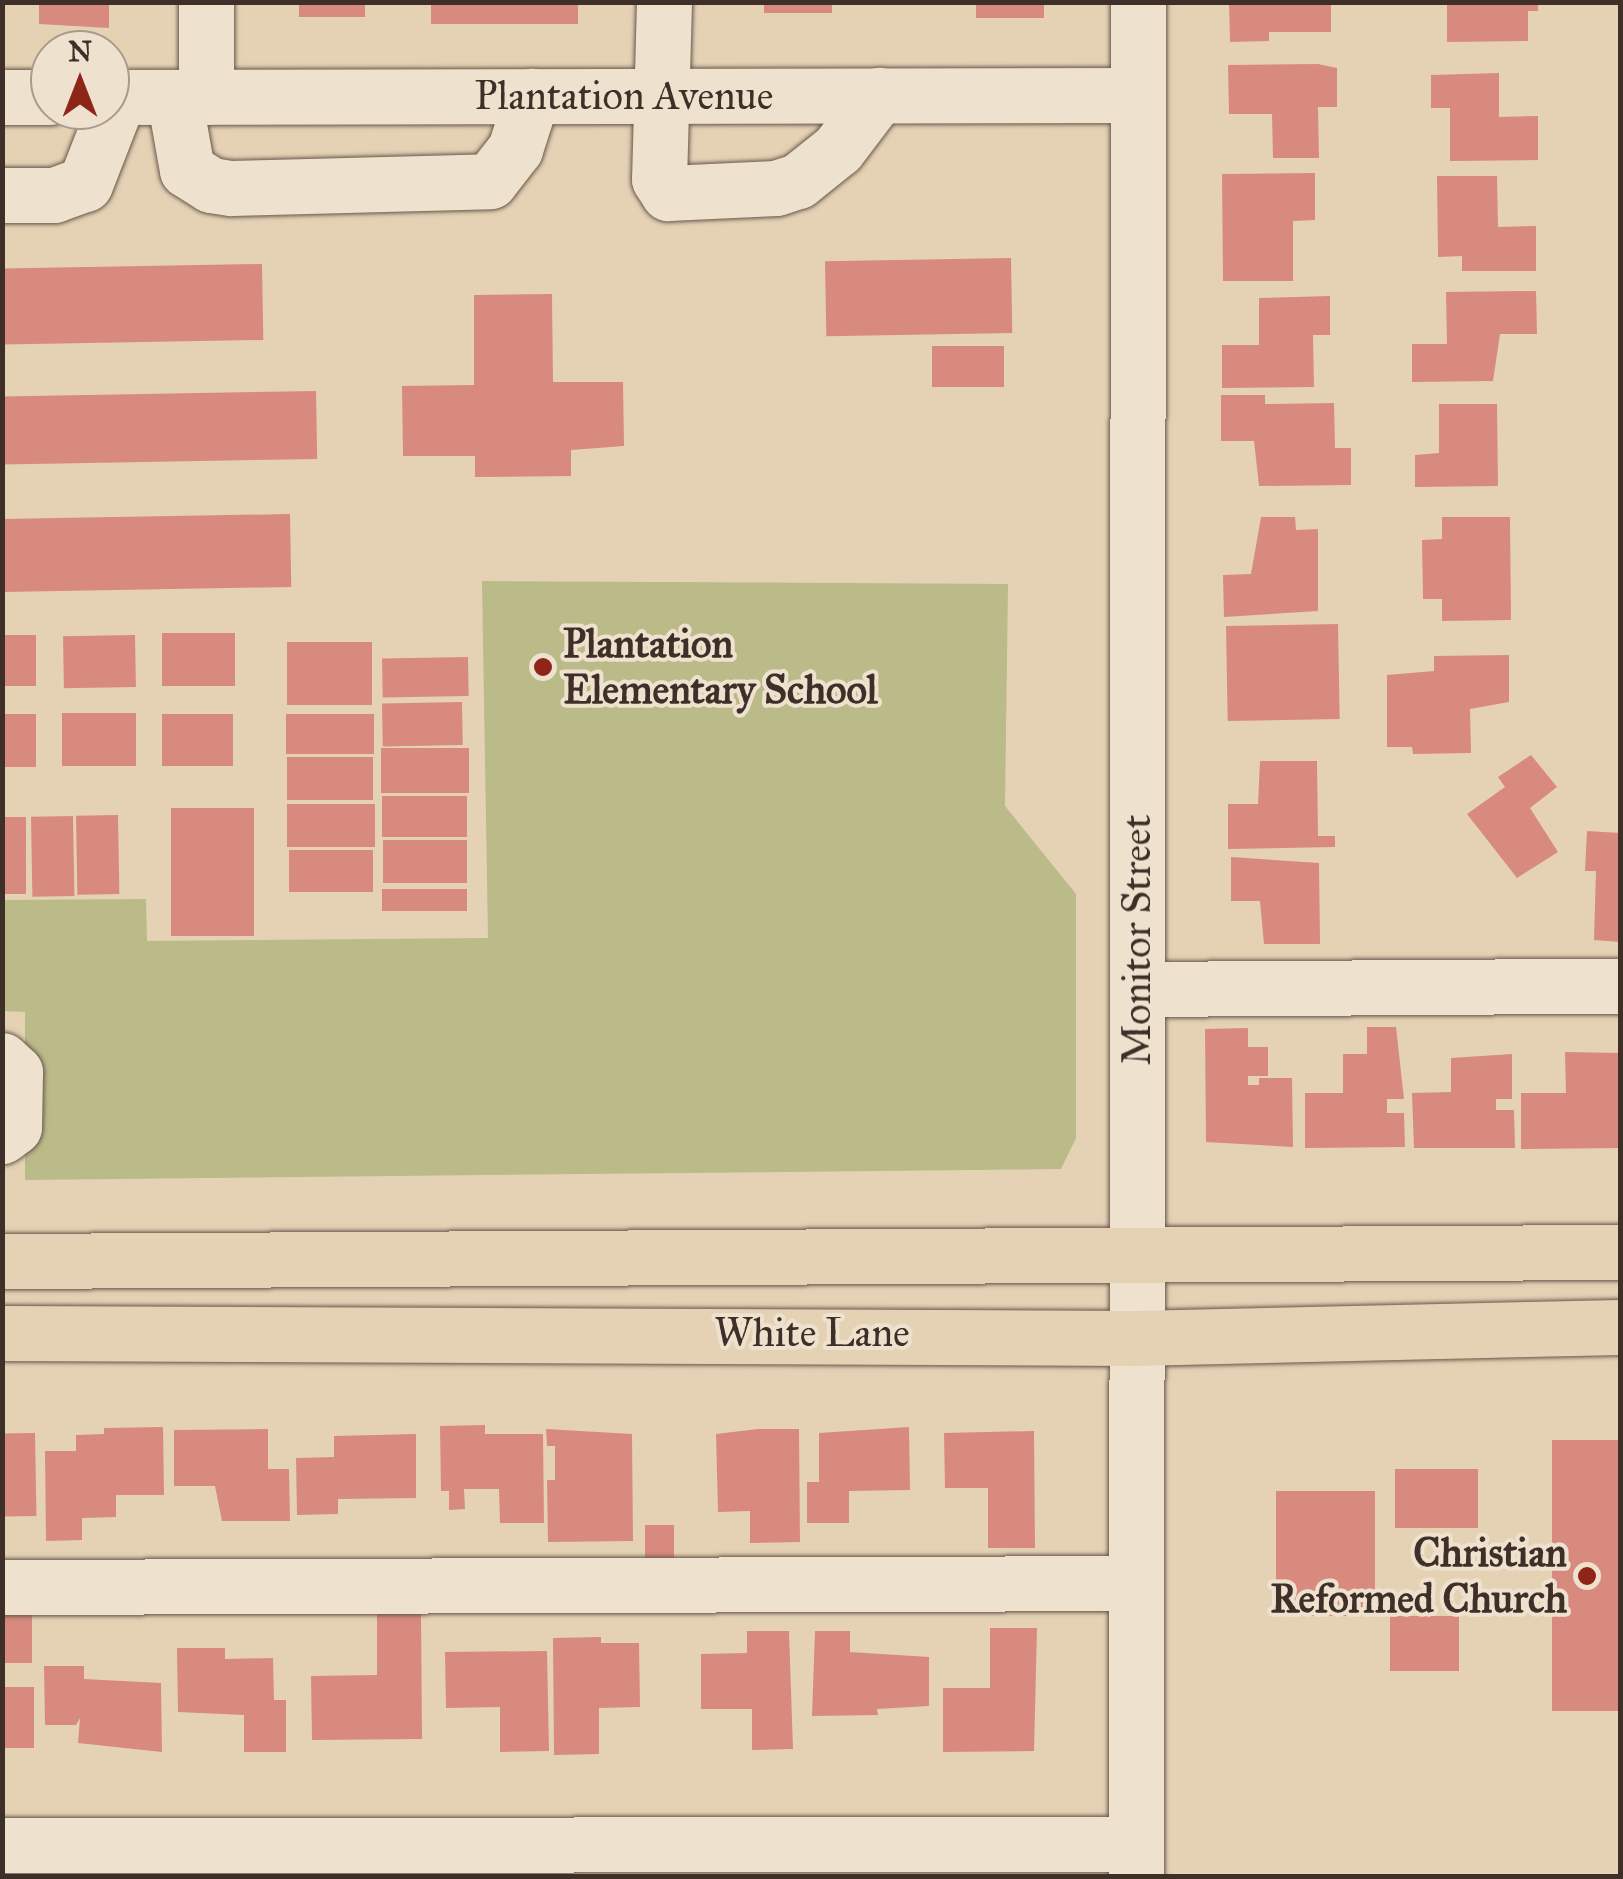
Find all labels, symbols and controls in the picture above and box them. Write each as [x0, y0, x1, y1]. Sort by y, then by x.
north arrow [30, 30, 130, 130]
text: N [68, 34, 92, 69]
street label: Plantation Avenue [475, 72, 773, 120]
place label: Plantation Elementary School [563, 620, 878, 714]
marker: Plantation Elementary School [532, 656, 554, 678]
street label: Monitor Street [1113, 814, 1161, 1066]
street label: White Lane [714, 1309, 910, 1357]
place label: Christian Reformed Church [1271, 1529, 1567, 1623]
marker: Christian Reformed Church [1576, 1565, 1598, 1587]

